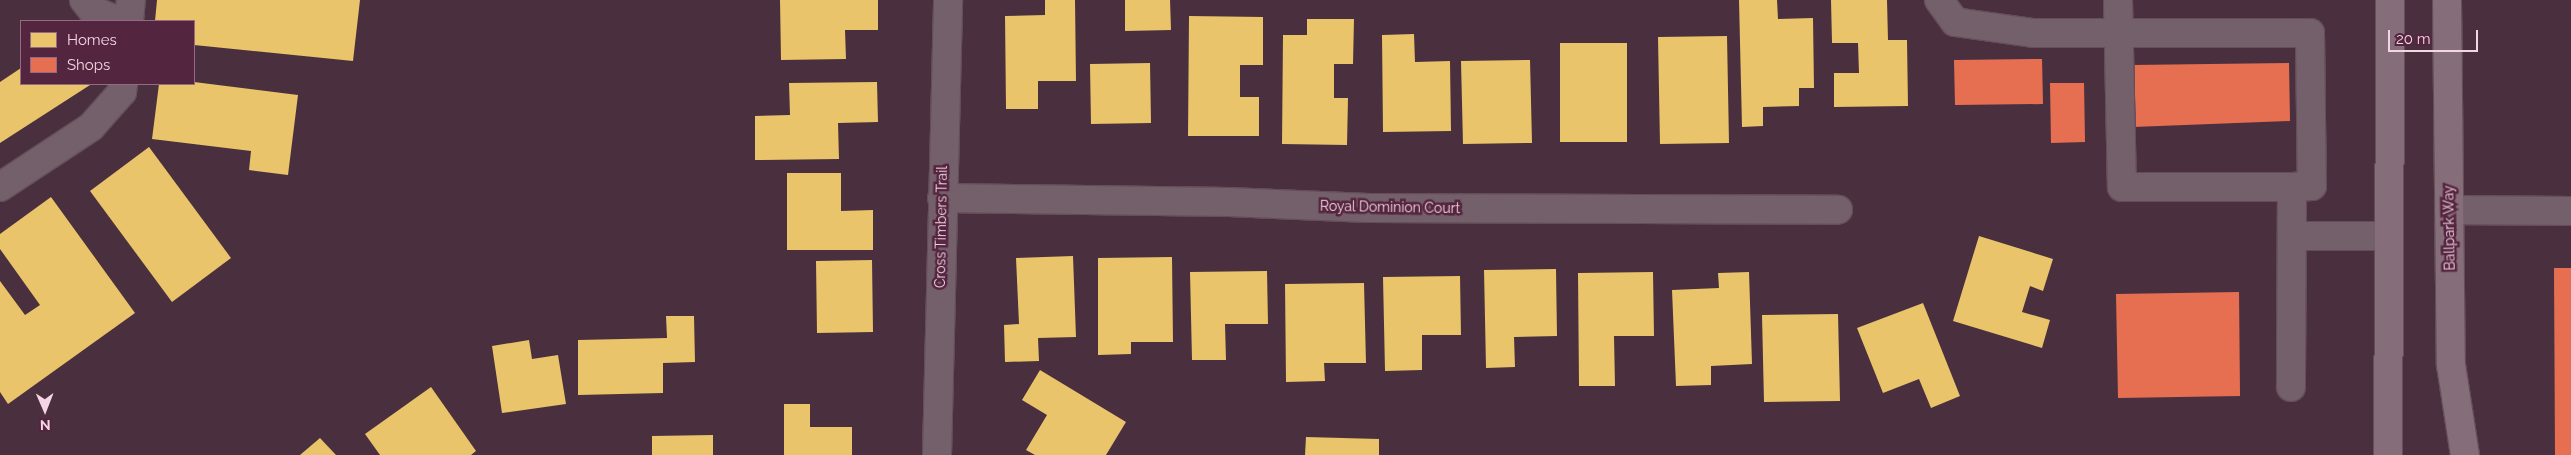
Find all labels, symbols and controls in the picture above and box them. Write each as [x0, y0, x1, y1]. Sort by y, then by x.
legend [20, 20, 195, 85]
scale bar [2391, 20, 2481, 52]
text: 20 m [2396, 30, 2431, 48]
text: Homes [67, 31, 117, 49]
text: Shops [67, 56, 110, 74]
street label: Cross Timbers Trail [932, 165, 950, 289]
street label: Ballpark Way [2440, 185, 2458, 271]
street label: Royal Dominion Court [1319, 197, 1461, 217]
north arrow [20, 385, 70, 435]
text: N [40, 417, 51, 433]

